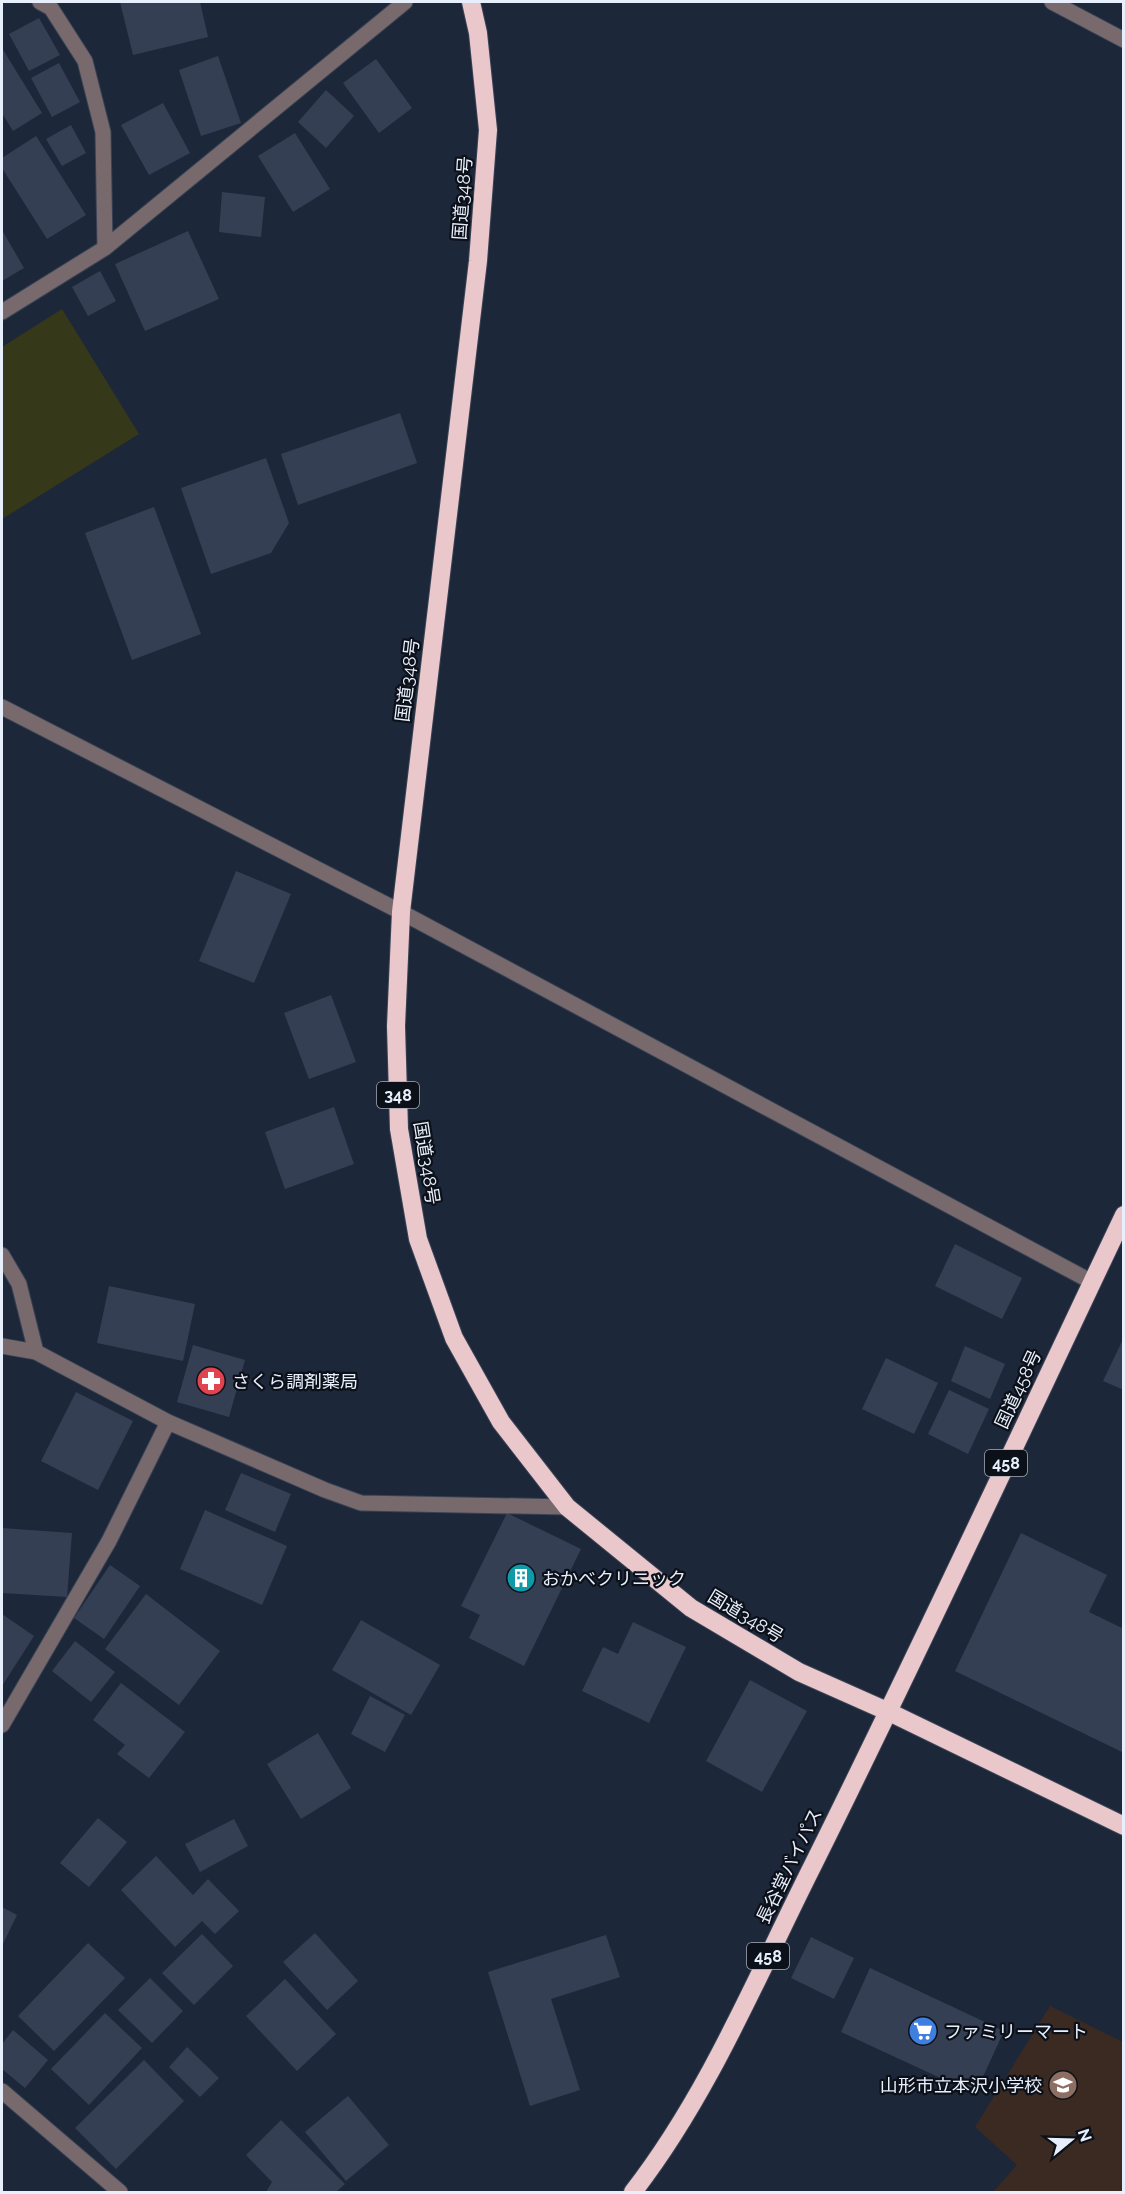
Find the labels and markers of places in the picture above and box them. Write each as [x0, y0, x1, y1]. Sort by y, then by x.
pharmacy icon: さくら調剤薬局 [195, 1365, 227, 1397]
place label: さくら調剤薬局 [232, 1371, 358, 1392]
building icon: おかべクリニック [505, 1562, 537, 1594]
place label: おかべクリニック [542, 1568, 686, 1589]
supermarket icon: ファミリーマート [907, 2015, 939, 2047]
place label: ファミリーマート [944, 2021, 1088, 2042]
school or university icon: 山形市立本沢小学校 [1047, 2069, 1079, 2101]
place label: 山形市立本沢小学校 [880, 2075, 1042, 2096]

